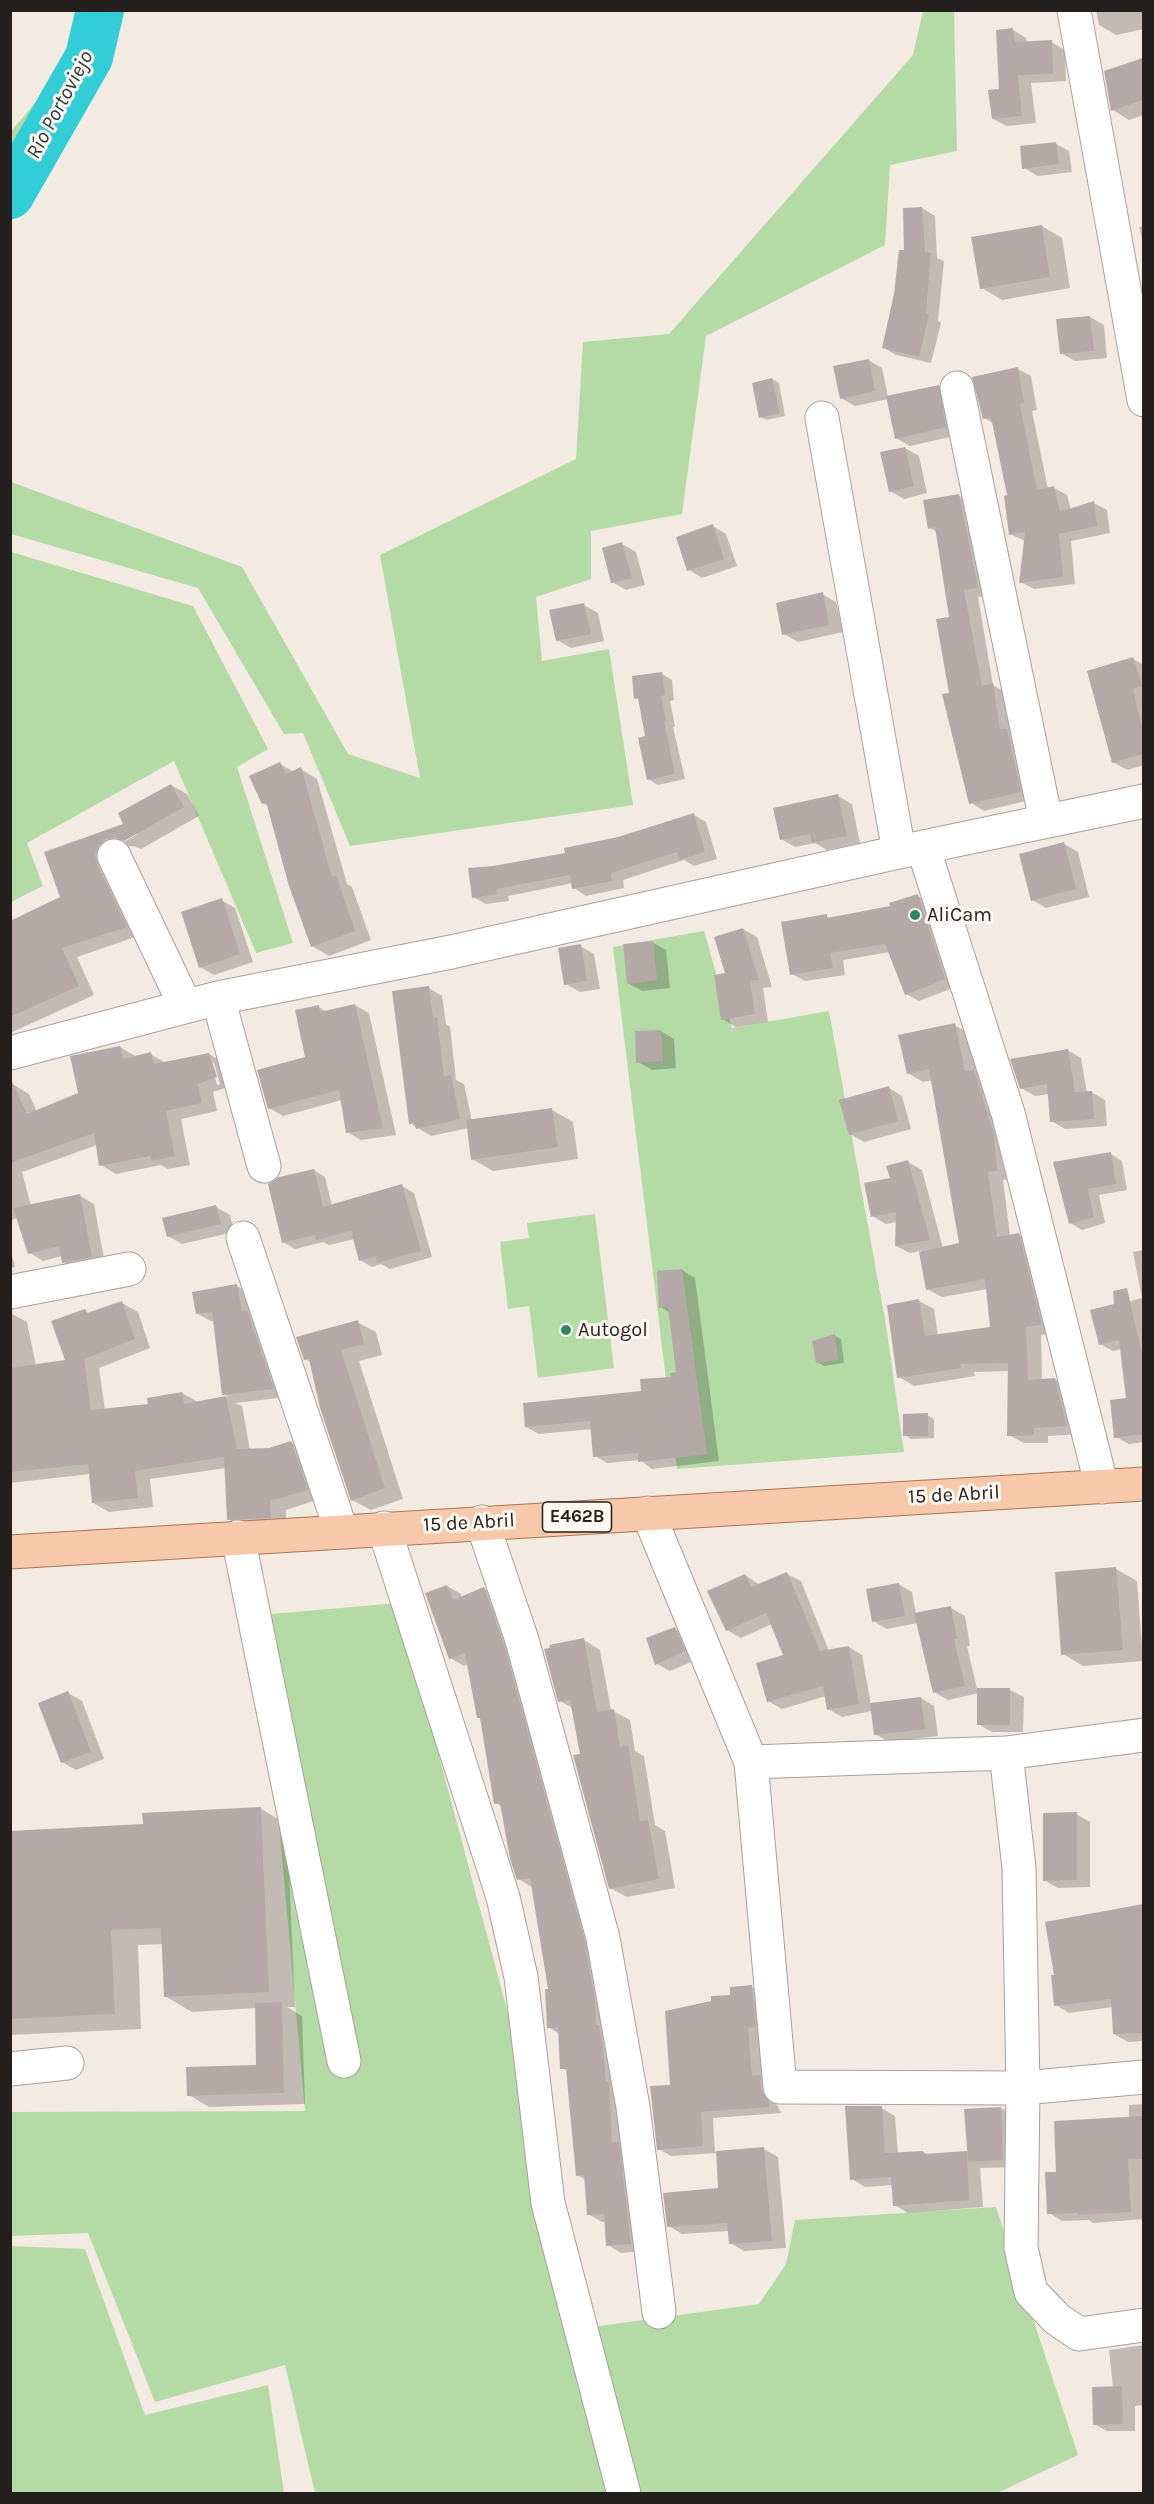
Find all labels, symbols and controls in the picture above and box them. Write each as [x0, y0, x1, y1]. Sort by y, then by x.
water label: Río Portoviejo [21, 47, 99, 163]
place label: AliCam [927, 903, 992, 927]
marker: AliCam [908, 908, 922, 922]
place label: Autogol [578, 1318, 648, 1342]
marker: Autogol [559, 1323, 573, 1337]
street label: 15 de Abril [908, 1481, 1000, 1509]
road number: E462B [542, 1502, 612, 1532]
street label: 15 de Abril [423, 1509, 515, 1537]

